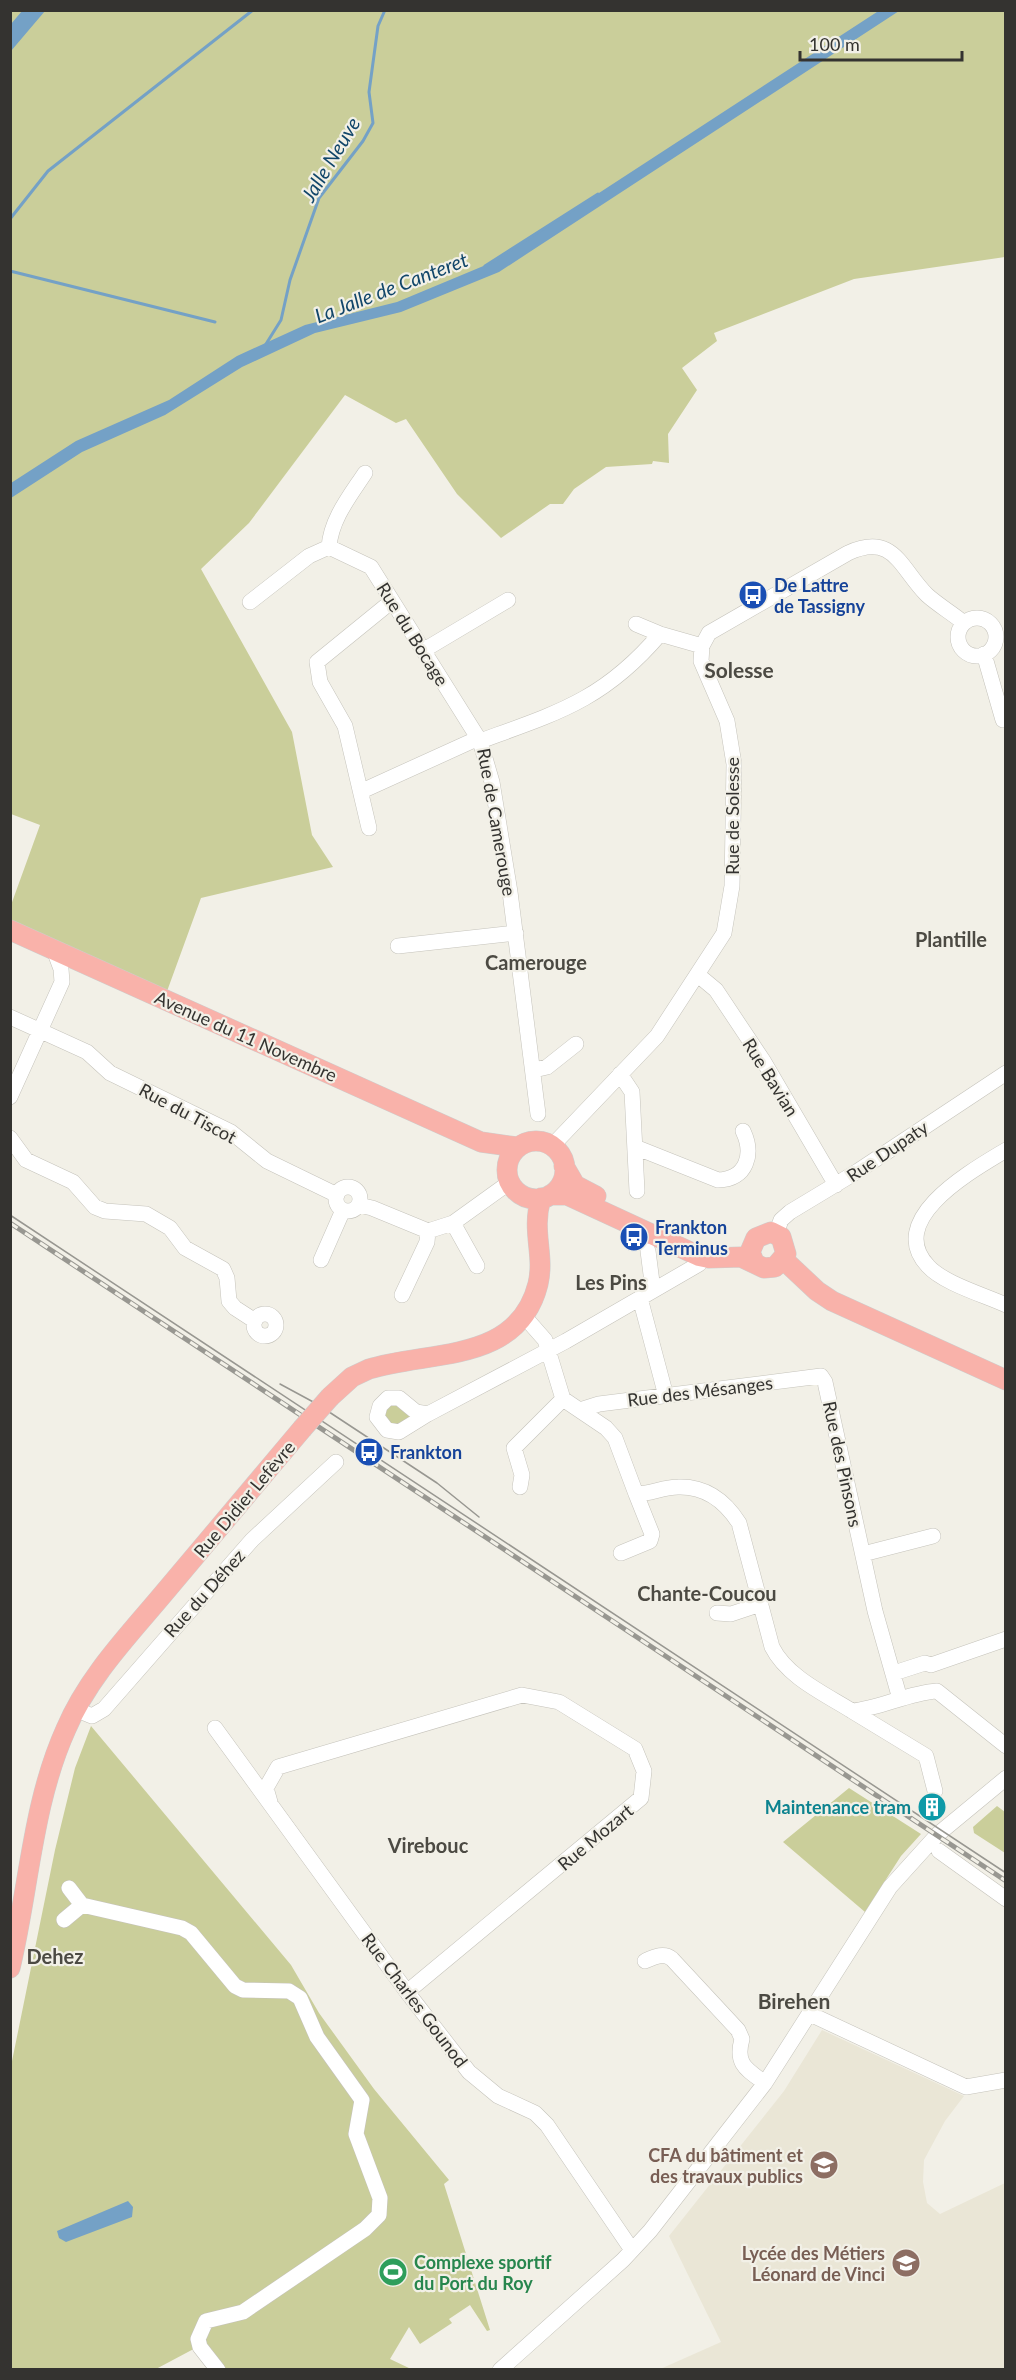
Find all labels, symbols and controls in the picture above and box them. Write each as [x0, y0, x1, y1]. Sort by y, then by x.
scale bar [800, 24, 962, 62]
text: 100 m [809, 33, 860, 55]
water label: Jalle Neuve [295, 112, 365, 206]
water label: La Jalle de Canteret [311, 247, 471, 327]
place label: De Lattre de Tassigny [774, 574, 865, 617]
street label: Rue du Bocage [372, 578, 454, 690]
bus stop icon: De Lattre de Tassigny [737, 579, 769, 611]
district label: Solesse [704, 657, 774, 682]
street label: Rue de Camerouge [473, 746, 521, 898]
street label: Rue de Solesse [721, 757, 743, 875]
district label: Plantille [915, 927, 987, 951]
district label: Camerouge [485, 950, 587, 974]
street label: Avenue du 11 Novembre [152, 986, 340, 1086]
street label: Rue Bavian [738, 1034, 804, 1120]
street label: Rue du Tiscot [136, 1078, 241, 1148]
street label: Rue Dupaty [842, 1115, 932, 1186]
place label: Frankton Terminus [655, 1216, 728, 1259]
bus stop icon: Frankton Terminus [618, 1221, 650, 1253]
district label: Les Pins [575, 1270, 647, 1294]
street label: Rue des Mésanges [626, 1371, 774, 1411]
street label: Rue des Pinsons [819, 1399, 867, 1529]
street label: Rue Didier Lefèvre [189, 1436, 299, 1562]
bus stop icon: Frankton [353, 1436, 385, 1468]
place label: Frankton [390, 1441, 462, 1463]
street label: Rue du Déhez [159, 1545, 249, 1641]
district label: Chante-Coucou [637, 1581, 777, 1605]
building icon: Maintenance tram [916, 1791, 948, 1823]
place label: Maintenance tram [765, 1796, 911, 1818]
street label: Rue Mozart [553, 1799, 638, 1875]
district label: Virebouc [387, 1833, 469, 1857]
street label: Rue Charles Gounod [357, 1929, 473, 2071]
district label: Dehez [27, 1944, 83, 1968]
district label: Birehen [758, 1988, 830, 2013]
place label: CFA du bâtiment et des travaux publics [648, 2144, 803, 2187]
school or university icon: CFA du bâtiment et des travaux publics [808, 2149, 840, 2181]
place label: Lycée des Métiers Léonard de Vinci [742, 2242, 885, 2285]
school or university icon: Lycée des Métiers Léonard de Vinci [890, 2247, 922, 2279]
place label: Complexe sportif du Port du Roy [414, 2251, 552, 2294]
sports icon: Complexe sportif du Port du Roy [377, 2256, 409, 2288]

